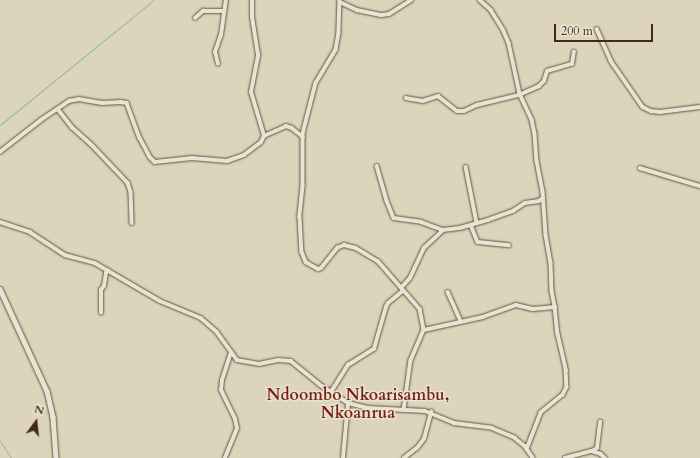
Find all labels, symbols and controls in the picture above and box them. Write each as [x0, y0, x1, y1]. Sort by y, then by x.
scale bar [556, 16, 655, 42]
text: 200 m [561, 23, 593, 39]
district label: Ndoombo Nkoarisambu, Nkoanrua [267, 385, 449, 423]
text: N [33, 401, 46, 418]
north arrow [16, 402, 56, 442]

